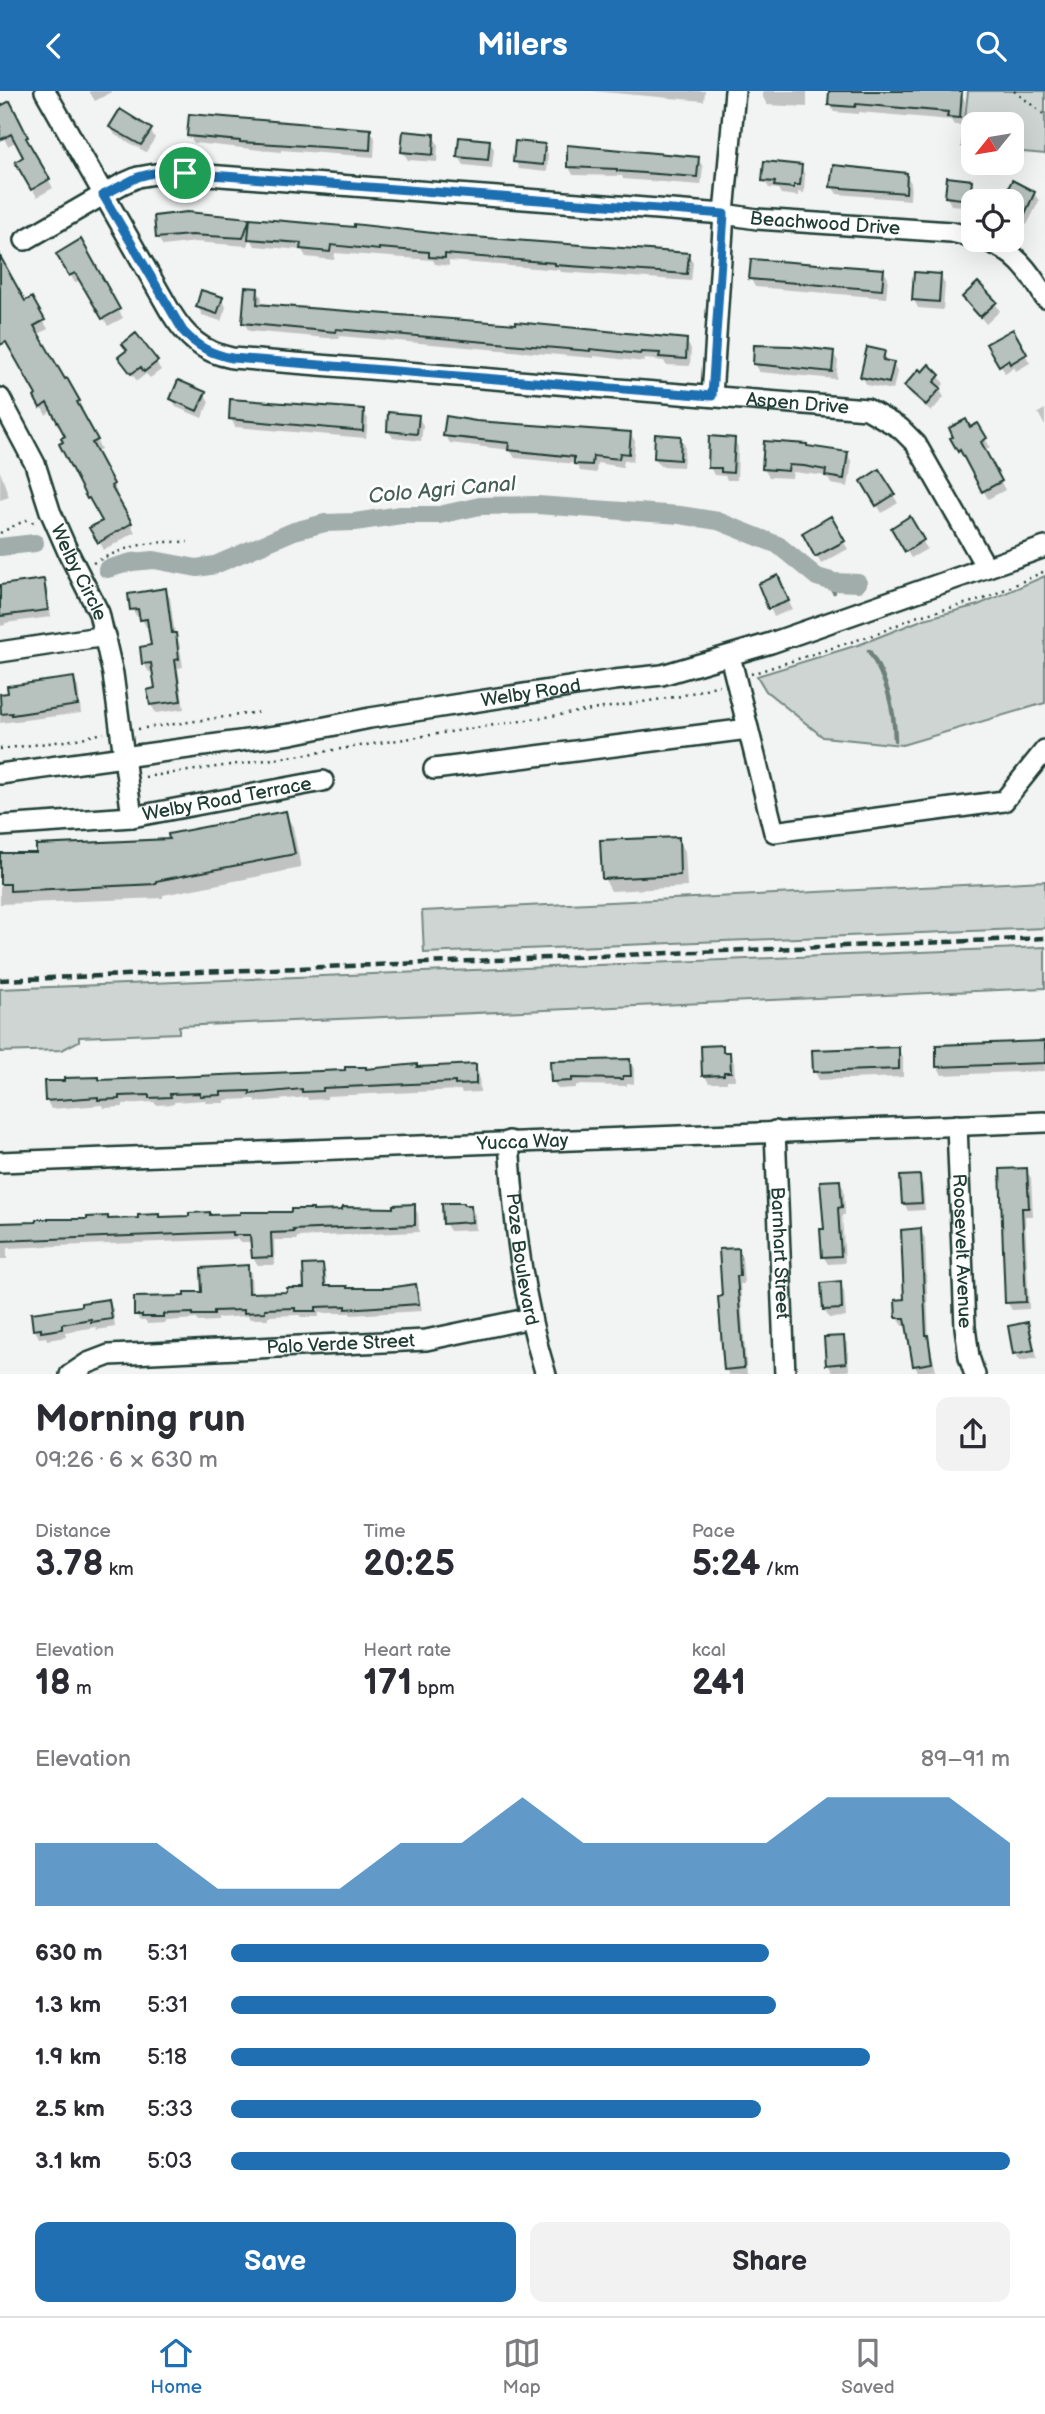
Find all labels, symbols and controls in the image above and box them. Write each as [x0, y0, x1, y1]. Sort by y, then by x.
text: Milers [477, 26, 568, 65]
icon: back [35, 27, 73, 65]
icon: search [972, 27, 1010, 65]
north arrow [961, 112, 1024, 175]
map controls [961, 112, 1024, 252]
pin [155, 143, 215, 203]
icon: arrive [166, 154, 204, 192]
button: locate [961, 189, 1024, 252]
street label: Beachwood Drive [748, 207, 901, 240]
street label: Aspen Drive [745, 388, 850, 419]
water label: Colo Agri Canal [367, 471, 518, 509]
street label: Welby Circle [46, 521, 112, 622]
street label: Welby Road [479, 674, 582, 712]
street label: Welby Road Terrace [141, 772, 313, 826]
street label: Yucca Way [475, 1129, 569, 1155]
street label: Roosevelt Avenue [947, 1173, 977, 1329]
street label: Barnhart Street [766, 1186, 794, 1320]
street label: Poze Boulevard [501, 1192, 544, 1328]
street label: Palo Verde Street [266, 1329, 416, 1359]
text: Morning run [35, 1397, 246, 1442]
button: share [936, 1397, 1010, 1471]
text: 09:26 · 6 × 630 m [35, 1446, 218, 1474]
text: Distance [35, 1520, 111, 1543]
text: Time [363, 1520, 405, 1543]
text: Pace [692, 1520, 735, 1543]
text: 3.78 [35, 1543, 104, 1586]
text: 20:25 [363, 1543, 455, 1586]
text: 5:24 [692, 1543, 760, 1586]
text: km [104, 1558, 134, 1581]
text: /km [760, 1558, 799, 1581]
text: Elevation [35, 1639, 114, 1662]
text: Heart rate [363, 1639, 451, 1662]
text: kcal [692, 1639, 726, 1662]
text: 18 [35, 1662, 71, 1705]
text: 171 [363, 1662, 412, 1705]
text: 241 [692, 1662, 746, 1705]
text: m [71, 1677, 92, 1700]
text: bpm [412, 1677, 455, 1700]
text: Elevation [35, 1745, 131, 1773]
text: 89–91 m [921, 1745, 1010, 1773]
text: 630 m [35, 1939, 103, 1967]
text: 5:31 [147, 1939, 188, 1967]
text: 1.3 km [35, 1991, 101, 2019]
text: 5:31 [147, 1991, 188, 2019]
text: 1.9 km [35, 2043, 101, 2071]
text: 5:18 [147, 2043, 187, 2071]
text: 2.5 km [35, 2095, 105, 2123]
text: 5:33 [147, 2095, 193, 2123]
text: 3.1 km [35, 2147, 101, 2175]
text: 5:03 [147, 2147, 193, 2175]
button: Save [35, 2222, 516, 2302]
button: Share [530, 2222, 1010, 2302]
tab: Home [150, 2334, 202, 2399]
tab: Map [503, 2334, 541, 2399]
tab: Saved [841, 2334, 895, 2399]

